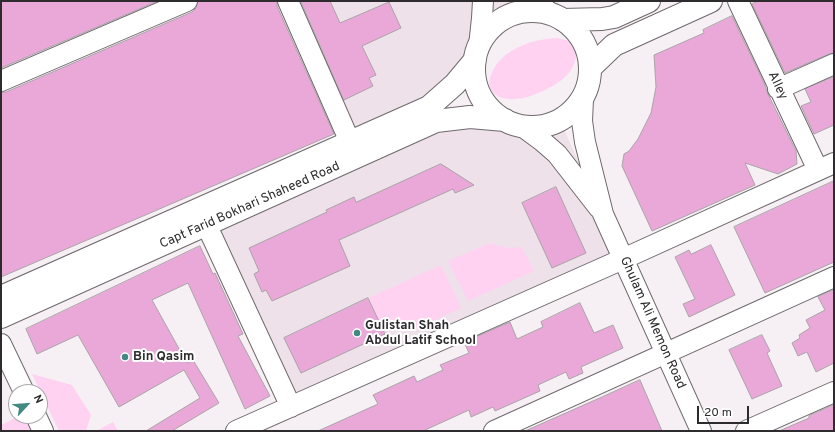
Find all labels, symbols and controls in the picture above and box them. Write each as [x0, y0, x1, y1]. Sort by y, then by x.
street label: Alley [764, 69, 790, 103]
street label: Capt Farid Bokhari Shaheed Road [158, 159, 342, 253]
street label: Ghulam Ali Memon Road [616, 254, 688, 392]
place label: Gulistan Shah Abdul Latif School [365, 318, 476, 349]
marker: Gulistan Shah Abdul Latif School [352, 328, 362, 338]
place label: Bin Qasim [133, 349, 194, 365]
marker: Bin Qasim [120, 352, 130, 362]
north arrow [8, 384, 48, 424]
text: N [30, 393, 46, 406]
scale bar [699, 398, 751, 424]
text: 20 m [704, 405, 732, 421]

